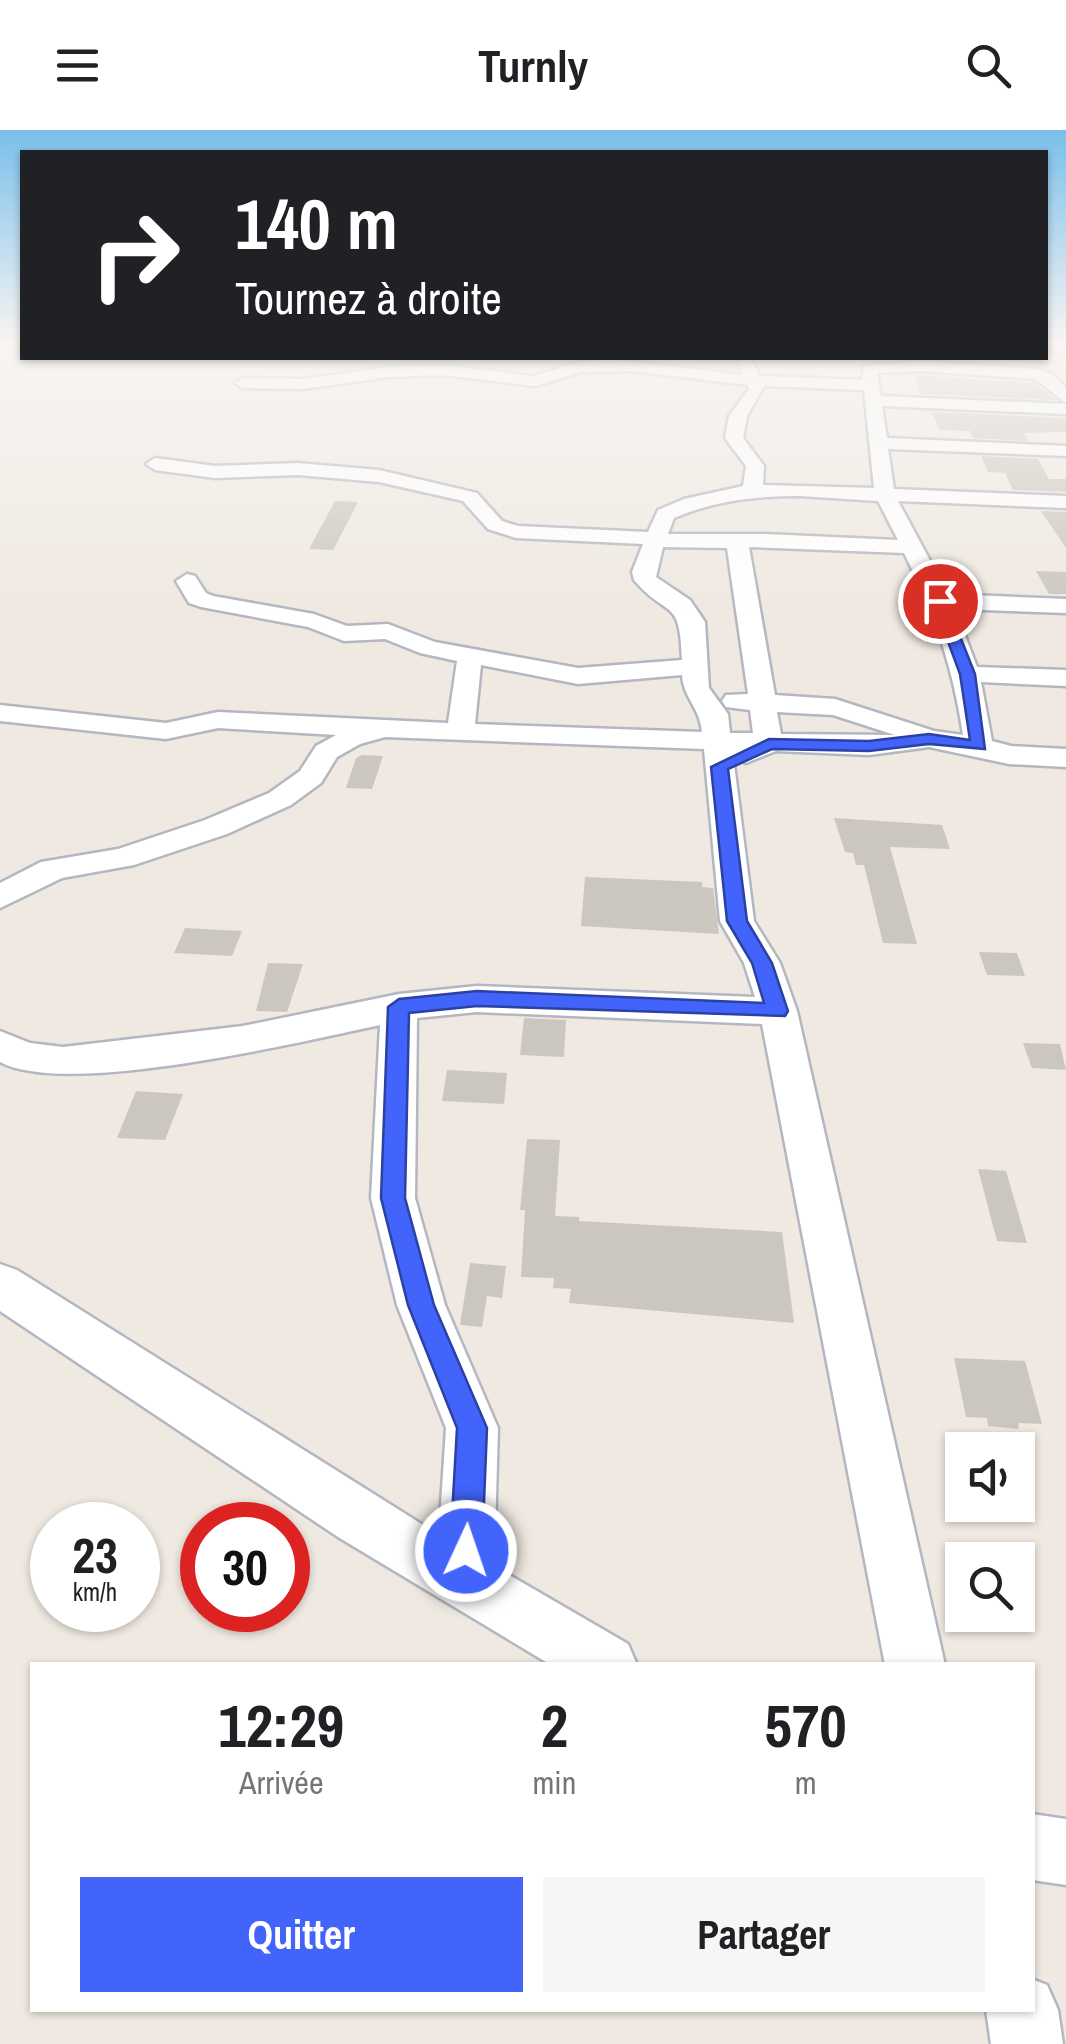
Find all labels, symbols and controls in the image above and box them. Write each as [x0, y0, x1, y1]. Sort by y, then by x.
text: Turnly [478, 35, 588, 96]
icon: menu [50, 38, 105, 93]
icon: search [961, 38, 1016, 93]
text: 140 m [235, 177, 398, 271]
icon: right [70, 190, 200, 320]
text: Tournez à droite [235, 267, 502, 328]
pin [898, 559, 983, 644]
icon: arrive [913, 574, 968, 629]
map controls [945, 1432, 1035, 1632]
button: sound [945, 1432, 1035, 1522]
position arrow [414, 1499, 518, 1603]
speed limit sign: 30 [180, 1502, 310, 1632]
text: 23 [72, 1521, 118, 1589]
button: search [945, 1542, 1035, 1632]
text: km/h [73, 1575, 117, 1609]
text: 12:29 [218, 1685, 344, 1766]
text: 2 [541, 1685, 568, 1766]
text: 570 [765, 1685, 847, 1766]
text: Arrivée [239, 1761, 324, 1804]
text: min [532, 1761, 576, 1804]
text: m [795, 1761, 817, 1804]
button: Quitter [80, 1877, 523, 1992]
button: Partager [543, 1877, 985, 1992]

